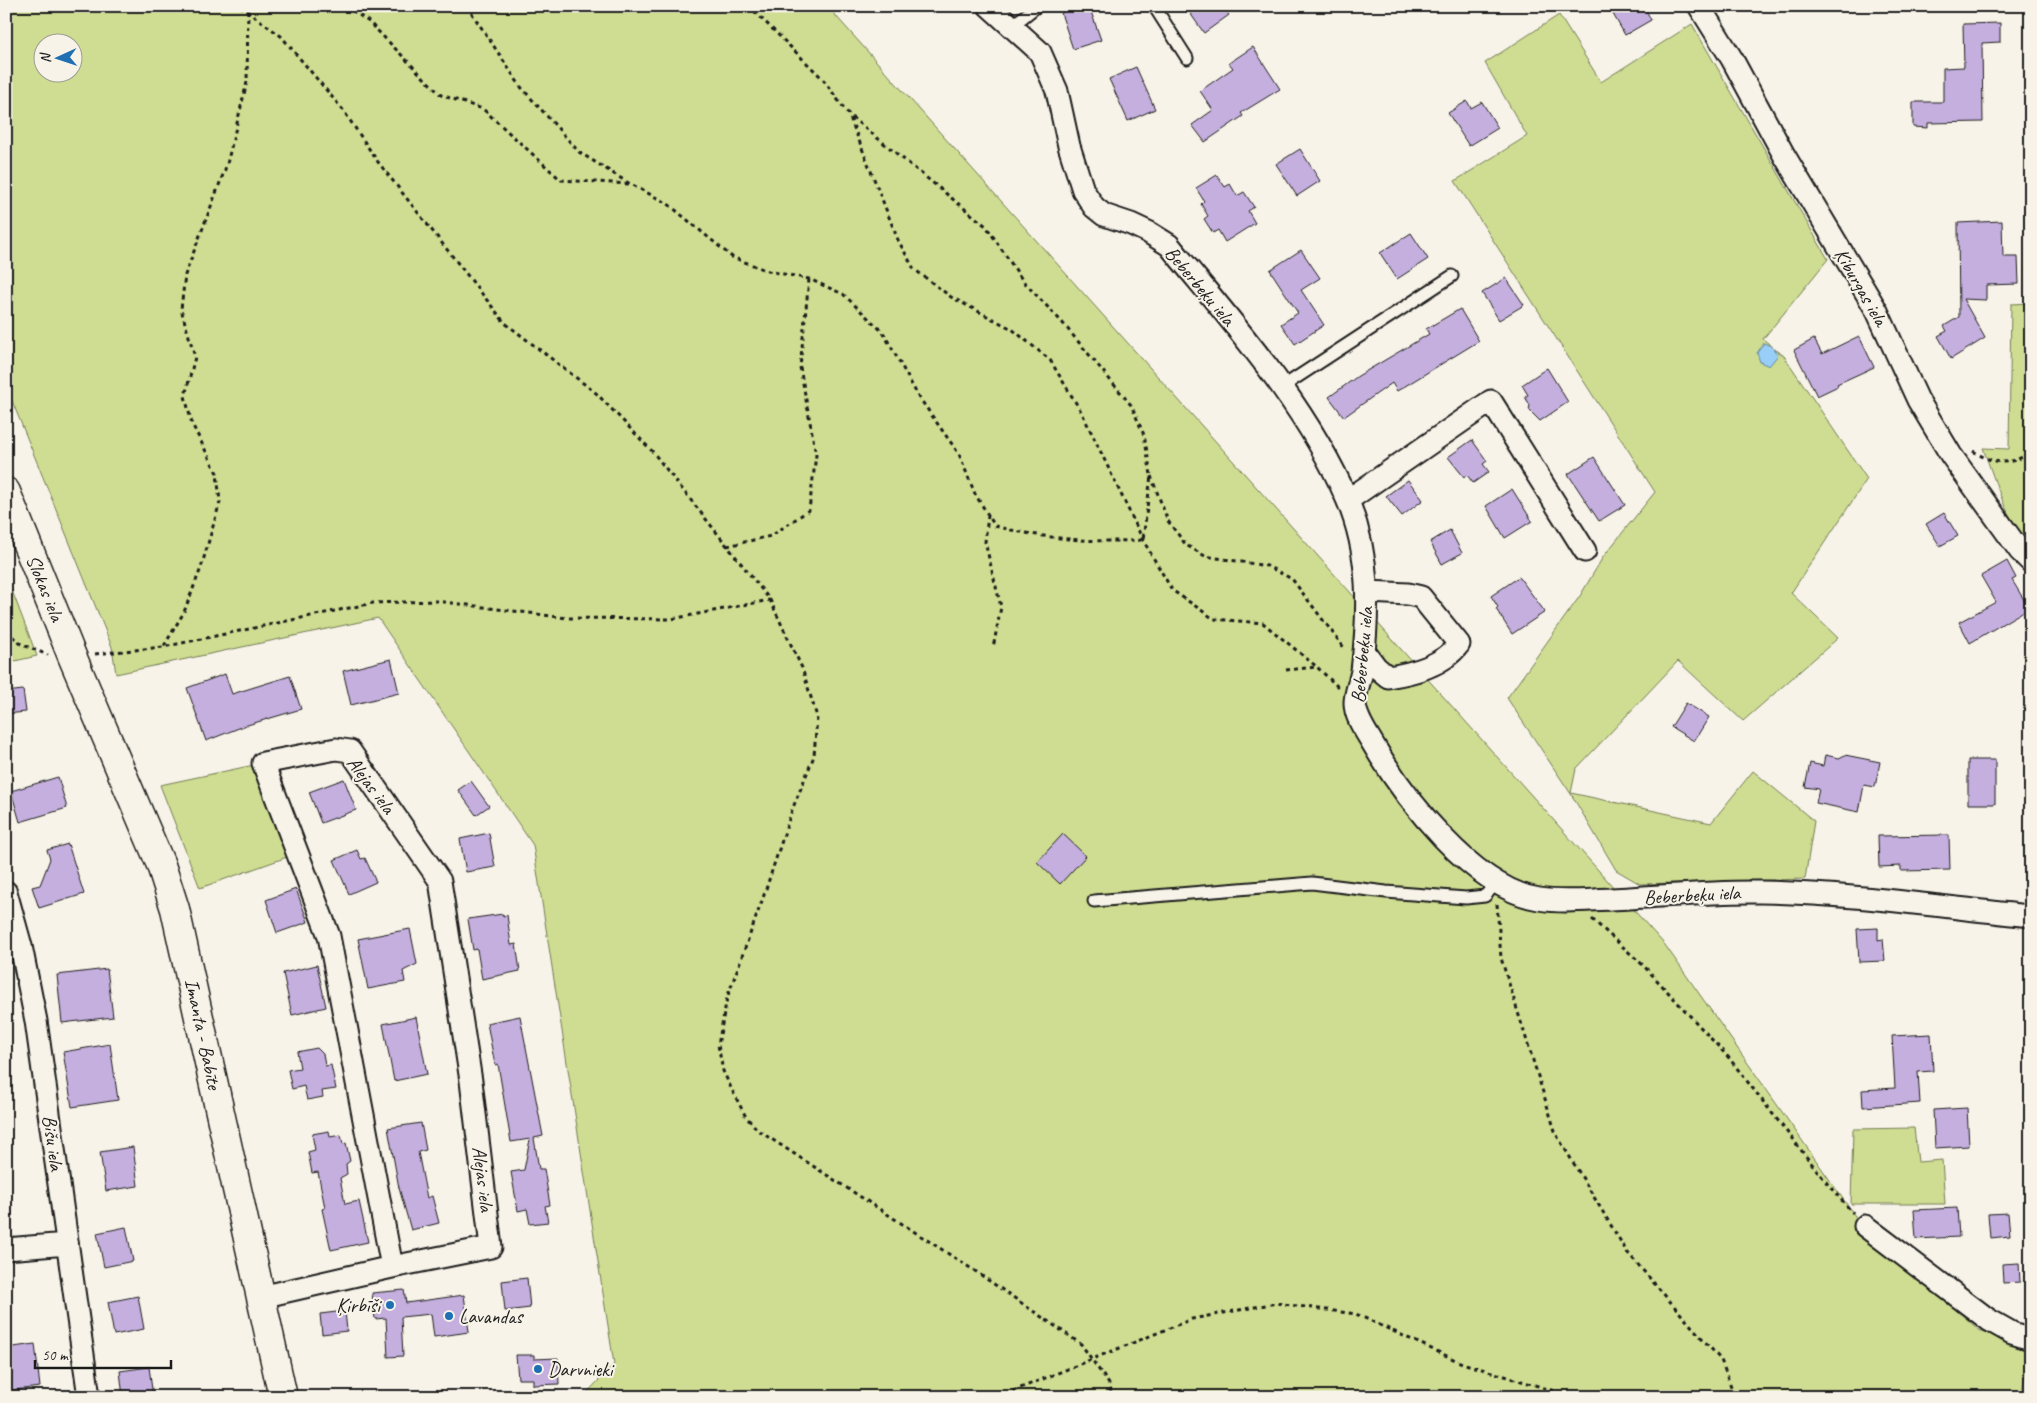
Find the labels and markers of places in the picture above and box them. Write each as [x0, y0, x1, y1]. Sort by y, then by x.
place label: Ķirbīši [336, 1293, 382, 1318]
marker: Ķirbīši [384, 1299, 396, 1311]
place label: Lavandas [459, 1304, 525, 1329]
marker: Lavandas [443, 1310, 455, 1322]
place label: Darvnieki [548, 1357, 615, 1382]
marker: Darvnieki [532, 1363, 544, 1375]

